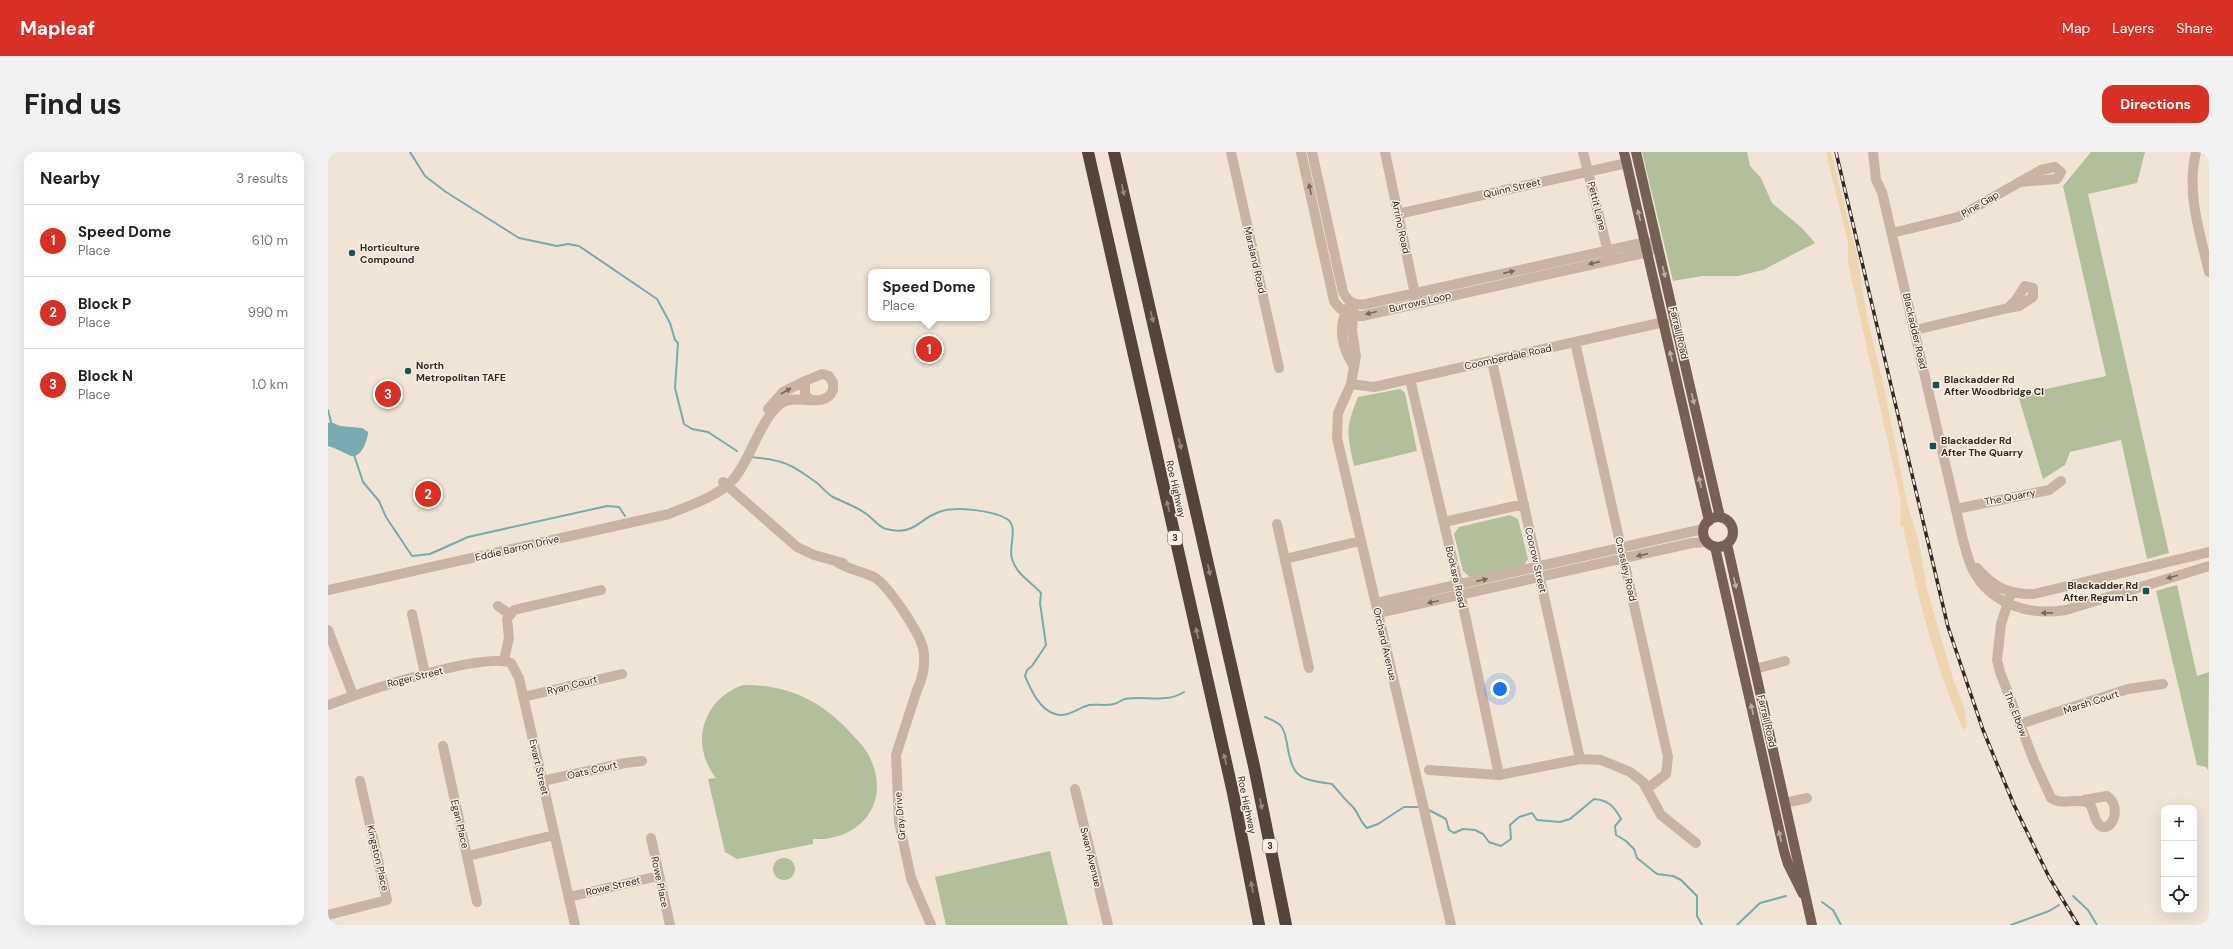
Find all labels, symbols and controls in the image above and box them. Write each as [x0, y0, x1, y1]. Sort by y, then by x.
text: Mapleaf [20, 16, 95, 41]
text: Map [2062, 19, 2090, 37]
text: Layers [2112, 19, 2154, 37]
text: Share [2176, 19, 2213, 37]
button: Directions [2102, 85, 2209, 123]
text: Find us [24, 86, 122, 123]
text: Nearby [40, 167, 100, 189]
text: 3 results [236, 170, 288, 187]
street label: Quinn Street [1482, 175, 1542, 201]
street label: Pettit Lane [1585, 180, 1609, 232]
one-way arrow [1306, 182, 1312, 195]
one-way arrow [1120, 184, 1126, 196]
street label: Pine Gap [1959, 188, 2001, 220]
street label: Arrino Road [1389, 199, 1413, 255]
one-way arrow [1636, 209, 1642, 222]
text: Speed Dome [78, 222, 171, 242]
street label: Marsland Road [1241, 225, 1269, 295]
text: 1 [51, 232, 55, 249]
text: 610 m [252, 232, 288, 249]
place label: Horticulture Compound [360, 241, 420, 266]
text: Place [78, 242, 110, 259]
marker: Horticulture Compound [347, 248, 357, 258]
one-way arrow [1587, 261, 1600, 267]
one-way arrow [1661, 266, 1667, 278]
popup [868, 269, 990, 321]
one-way arrow [1503, 269, 1515, 275]
text: Speed Dome [882, 277, 976, 297]
street label: Burrows Loop [1388, 289, 1452, 315]
street label: Blackadder Road [1900, 292, 1930, 370]
text: Block P [78, 294, 131, 314]
text: Place [882, 297, 915, 314]
text: 2 [49, 304, 57, 321]
text: 990 m [248, 304, 288, 321]
street label: Farrall Road [1667, 305, 1691, 361]
one-way arrow [1149, 311, 1155, 323]
one-way arrow [1365, 311, 1377, 317]
text: Place [78, 314, 110, 331]
pin: 1 [916, 334, 942, 364]
street label: Coomberdale Road [1463, 341, 1553, 373]
one-way arrow [1668, 350, 1674, 362]
place label: North Metropolitan TAFE [416, 359, 506, 384]
text: Block N [78, 366, 133, 386]
marker: North Metropolitan TAFE [403, 366, 413, 376]
place label: Blackadder Rd After Woodbridge Cl [1944, 373, 2044, 398]
text: 3 [49, 376, 57, 393]
text: 1.0 km [251, 376, 288, 393]
pin: 3 [375, 379, 401, 409]
marker: Blackadder Rd After Woodbridge Cl [1931, 380, 1941, 390]
text: Place [78, 386, 110, 403]
one-way arrow [780, 388, 792, 395]
one-way arrow [1690, 392, 1696, 405]
place label: Blackadder Rd After The Quarry [1941, 434, 2023, 459]
one-way arrow [1178, 437, 1184, 450]
marker: Blackadder Rd After The Quarry [1928, 441, 1938, 451]
street label: Roe Highway [1163, 459, 1189, 520]
one-way arrow [1697, 476, 1703, 489]
pin: 2 [415, 479, 441, 509]
street label: The Quarry [1983, 486, 2037, 508]
one-way arrow [1164, 500, 1170, 512]
street label: Coorow Street [1522, 526, 1550, 594]
road number: 3 [1168, 531, 1182, 545]
street label: Eddie Barron Drive [474, 532, 560, 564]
street label: Crossley Road [1612, 535, 1640, 603]
street label: Bookara Road [1443, 545, 1469, 609]
one-way arrow [1635, 552, 1648, 558]
one-way arrow [1207, 564, 1213, 577]
one-way arrow [2165, 574, 2177, 580]
one-way arrow [1733, 576, 1739, 589]
one-way arrow [1476, 577, 1488, 583]
place label: Blackadder Rd After Regum Ln [2063, 579, 2138, 604]
marker: Blackadder Rd After Regum Ln [2141, 586, 2151, 596]
one-way arrow [1427, 599, 1439, 605]
street label: Orchard Avenue [1370, 606, 1400, 682]
one-way arrow [2041, 609, 2053, 616]
one-way arrow [1193, 627, 1199, 639]
street label: Roger Street [386, 664, 444, 690]
street label: Ryan Court [545, 672, 599, 698]
your location [1490, 679, 1510, 699]
street label: Marsh Court [2062, 687, 2120, 717]
street label: The Elbow [2001, 690, 2031, 739]
street label: Farrall Road [1755, 693, 1779, 749]
one-way arrow [1748, 703, 1754, 715]
street label: Ewart Street [526, 738, 552, 796]
one-way arrow [1222, 753, 1228, 766]
street label: Oats Court [566, 758, 618, 782]
street label: Roe Highway [1235, 775, 1260, 836]
street label: Gray Drive [891, 791, 909, 841]
street label: Egan Place [448, 798, 472, 850]
one-way arrow [1259, 798, 1265, 811]
map controls [2161, 805, 2197, 913]
button: + [2161, 805, 2197, 841]
street label: Kingston Place [364, 824, 392, 893]
street label: Swan Avenue [1077, 826, 1105, 889]
one-way arrow [1777, 830, 1783, 842]
road number: 3 [1263, 839, 1277, 853]
button: − [2161, 841, 2197, 877]
street label: Rowe Place [648, 855, 672, 909]
street label: Rowe Street [584, 873, 642, 899]
button: locate [2161, 877, 2197, 913]
one-way arrow [1248, 881, 1254, 893]

